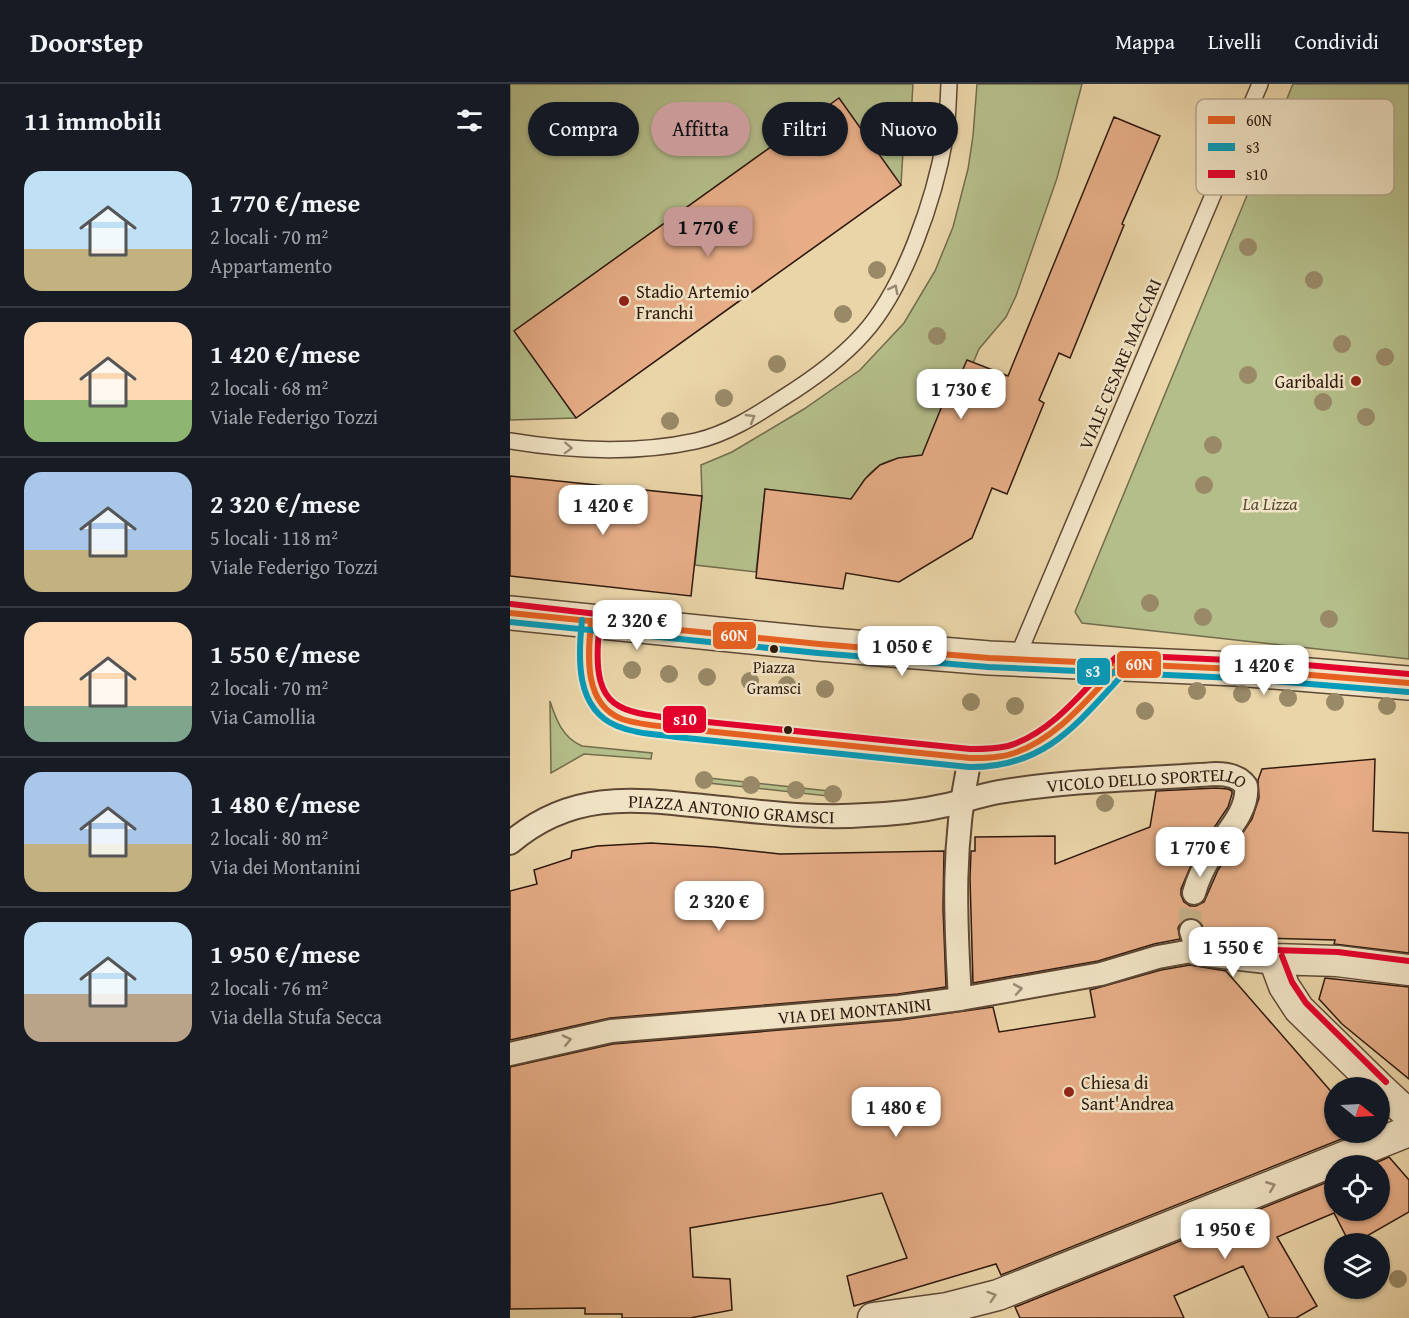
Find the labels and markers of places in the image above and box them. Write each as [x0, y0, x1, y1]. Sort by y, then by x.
pin: 1 770 € [653, 207, 763, 258]
place label: Stadio Artemio Franchi [636, 278, 750, 326]
marker: Stadio Artemio Franchi [617, 294, 631, 308]
place label: Garibaldi [1275, 368, 1344, 395]
pin: 1 730 € [906, 369, 1016, 420]
marker: Garibaldi [1349, 374, 1363, 388]
pin: 1 420 € [548, 485, 658, 536]
pin: 2 320 € [582, 600, 692, 651]
pin: 1 050 € [847, 626, 957, 677]
marker: Piazza Gramsci [768, 643, 780, 655]
pin: 1 420 € [1209, 645, 1319, 696]
place label: Piazza Gramsci [747, 655, 802, 700]
unlabelled marker [782, 724, 794, 736]
pin: 1 770 € [1145, 827, 1255, 878]
pin: 2 320 € [664, 881, 774, 932]
pin: 1 550 € [1178, 927, 1288, 978]
place label: Chiesa di Sant'Andrea [1081, 1069, 1175, 1117]
marker: Chiesa di Sant'Andrea [1062, 1085, 1076, 1099]
pin: 1 480 € [841, 1087, 951, 1138]
pin: 1 950 € [1170, 1209, 1280, 1260]

